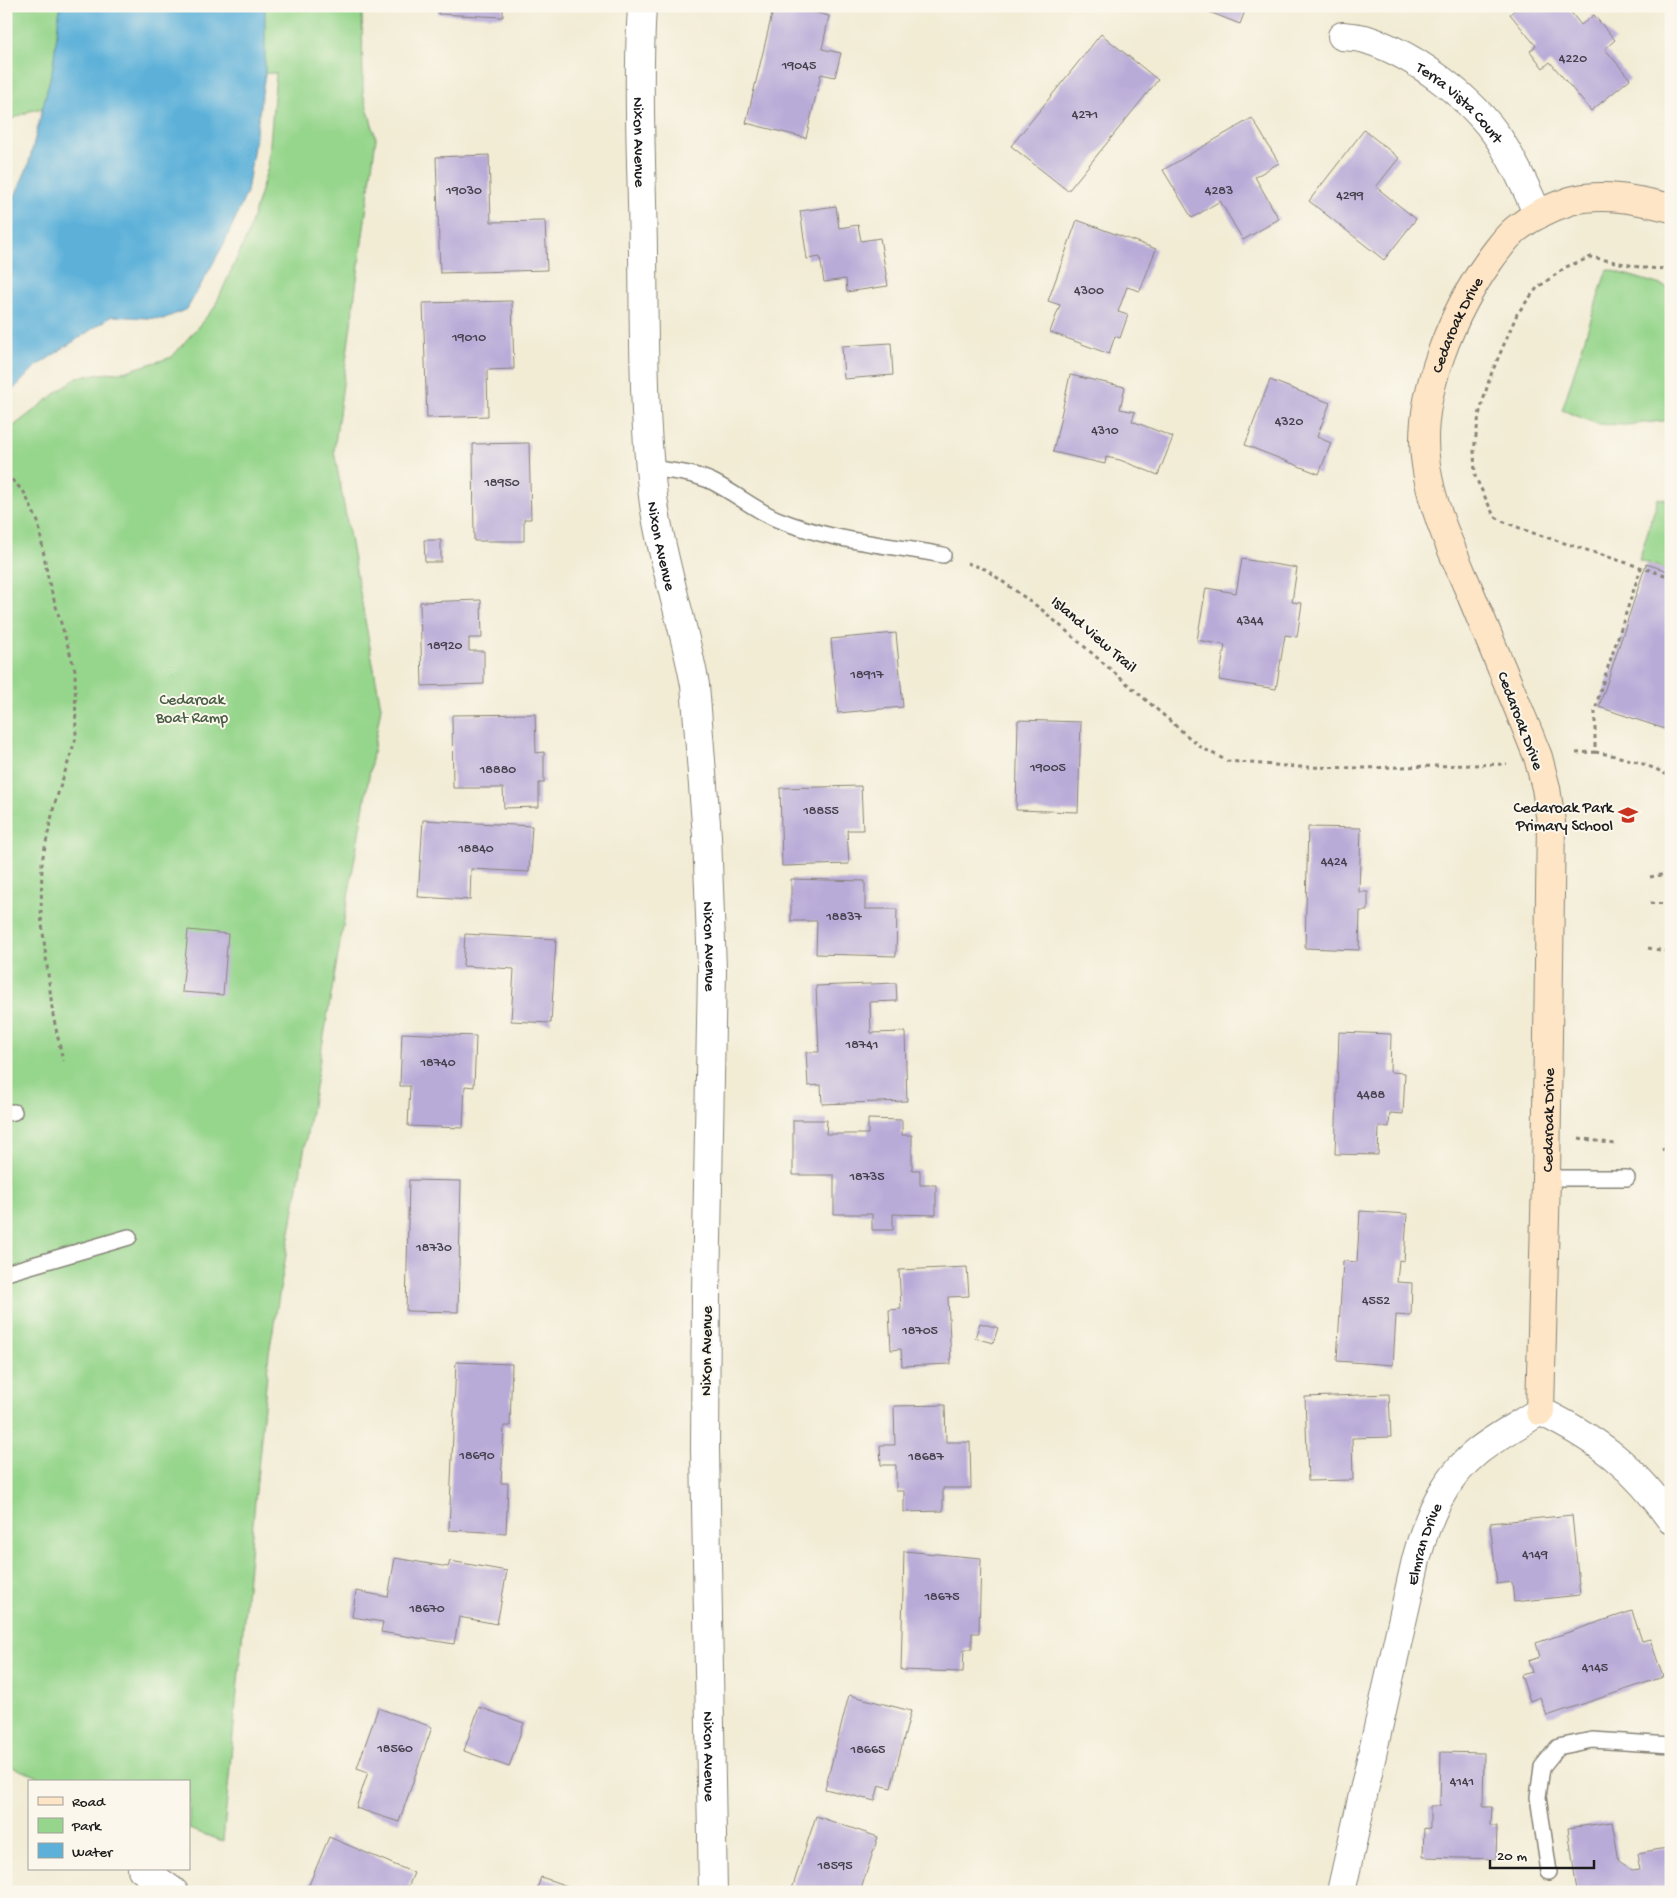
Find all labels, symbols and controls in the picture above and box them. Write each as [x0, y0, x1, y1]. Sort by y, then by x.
house number: 4220 [1559, 51, 1587, 68]
house number: 19045 [781, 58, 816, 75]
street label: Terra Vista Court [1411, 59, 1506, 149]
street label: Nixon Avenue [627, 97, 648, 188]
house number: 4271 [1072, 107, 1098, 124]
house number: 19030 [445, 183, 482, 200]
house number: 4283 [1205, 183, 1233, 200]
house number: 4299 [1336, 188, 1364, 205]
street label: Cedaroak Drive [1429, 274, 1490, 376]
house number: 4300 [1074, 283, 1104, 300]
house number: 19010 [451, 330, 486, 347]
house number: 4320 [1275, 414, 1303, 431]
house number: 4310 [1091, 423, 1119, 440]
house number: 18950 [483, 475, 520, 492]
street label: Nixon Avenue [641, 501, 678, 594]
street label: Island View Trail [1046, 593, 1139, 678]
house number: 4344 [1236, 613, 1264, 630]
house number: 18920 [426, 638, 463, 655]
house number: 18917 [849, 667, 884, 684]
street label: Cedaroak Drive [1491, 669, 1546, 774]
park label: Cedaroak Boat Ramp [155, 692, 228, 729]
house number: 19005 [1029, 760, 1066, 777]
house number: 18880 [479, 762, 516, 779]
place label: Cedaroak Park Primary School [1514, 800, 1615, 837]
house number: 18855 [802, 803, 839, 820]
school or university icon: Cedaroak Park Primary School [1617, 804, 1639, 826]
house number: 18840 [457, 841, 494, 858]
house number: 4424 [1321, 854, 1348, 871]
street label: Nixon Avenue [696, 901, 718, 992]
house number: 18837 [825, 909, 862, 926]
house number: 18741 [845, 1037, 878, 1054]
house number: 18740 [419, 1055, 456, 1072]
street label: Cedaroak Drive [1540, 1067, 1561, 1172]
house number: 4488 [1357, 1087, 1386, 1104]
house number: 18735 [848, 1169, 885, 1186]
house number: 18730 [415, 1240, 452, 1257]
house number: 4552 [1362, 1293, 1390, 1310]
street label: Nixon Avenue [699, 1305, 718, 1396]
house number: 18705 [901, 1323, 938, 1340]
house number: 18690 [458, 1448, 495, 1465]
house number: 18687 [907, 1449, 944, 1466]
street label: Elmran Drive [1405, 1500, 1448, 1587]
house number: 4149 [1522, 1547, 1548, 1564]
house number: 18675 [923, 1589, 960, 1606]
house number: 18670 [408, 1601, 445, 1618]
house number: 4145 [1582, 1660, 1608, 1677]
street label: Nixon Avenue [697, 1711, 717, 1802]
house number: 18560 [376, 1741, 413, 1758]
house number: 18665 [850, 1742, 885, 1759]
house number: 4141 [1450, 1774, 1474, 1791]
legend [28, 1780, 190, 1870]
text: Road [72, 1794, 106, 1812]
text: Park [71, 1818, 102, 1836]
scale bar [1490, 1838, 1593, 1870]
text: Water [72, 1844, 114, 1862]
text: 20 m [1497, 1848, 1527, 1866]
house number: 18595 [816, 1858, 853, 1875]

